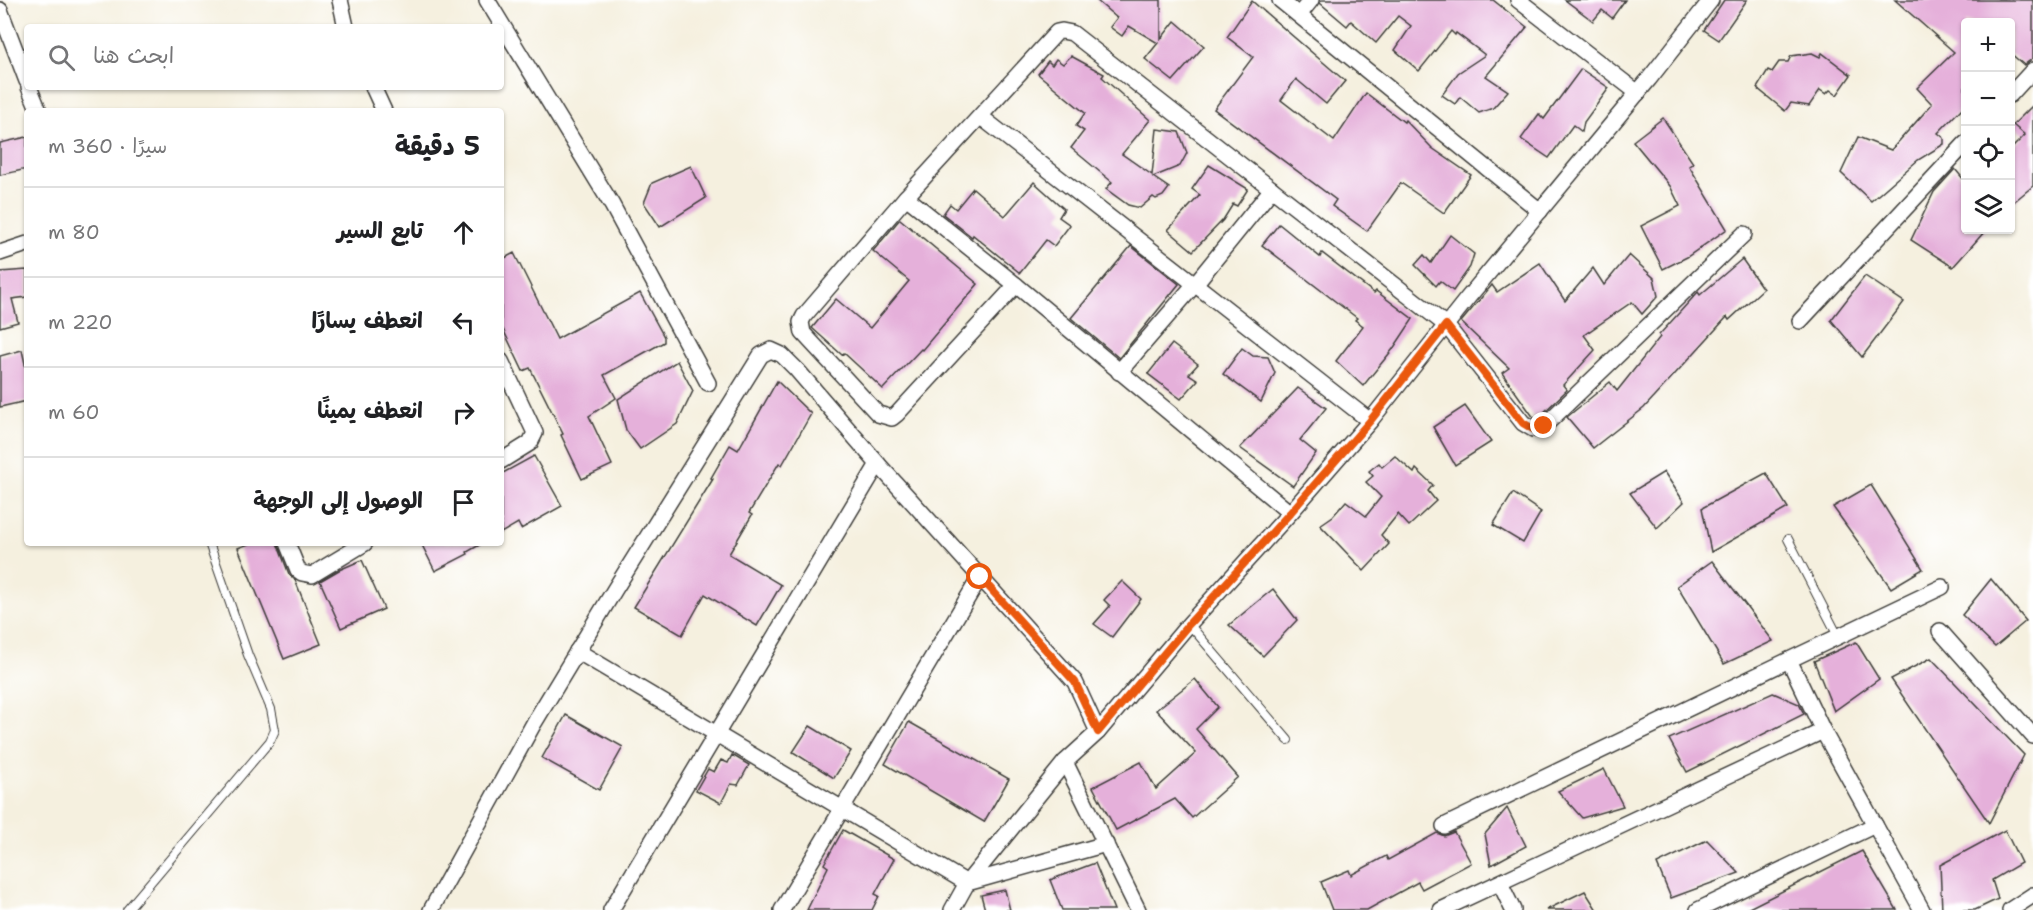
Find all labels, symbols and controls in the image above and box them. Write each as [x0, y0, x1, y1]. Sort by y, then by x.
map controls [1961, 18, 2015, 234]
button: + [1961, 18, 2015, 72]
search box [24, 24, 504, 90]
icon: search [45, 41, 78, 74]
text: ابحث هنا [93, 41, 174, 70]
button: − [1961, 72, 2015, 126]
button: locate [1961, 126, 2015, 180]
text: 5 دقيقة [395, 128, 480, 163]
text: سيرًا · 360 m [48, 133, 167, 159]
button: layers [1961, 180, 2015, 234]
text: تابع السير [337, 216, 423, 245]
icon: ahead [447, 216, 480, 249]
text: 80 m [48, 219, 100, 245]
text: انعطف يسارًا [311, 306, 423, 335]
icon: left [447, 306, 480, 339]
text: 220 m [48, 309, 112, 335]
text: انعطف يمينًا [317, 396, 423, 425]
icon: right [447, 396, 480, 429]
text: 60 m [48, 399, 100, 425]
route end [1530, 412, 1556, 438]
text: الوصول إلى الوجهة [253, 486, 423, 515]
icon: arrive [447, 486, 480, 519]
route start [966, 563, 992, 589]

